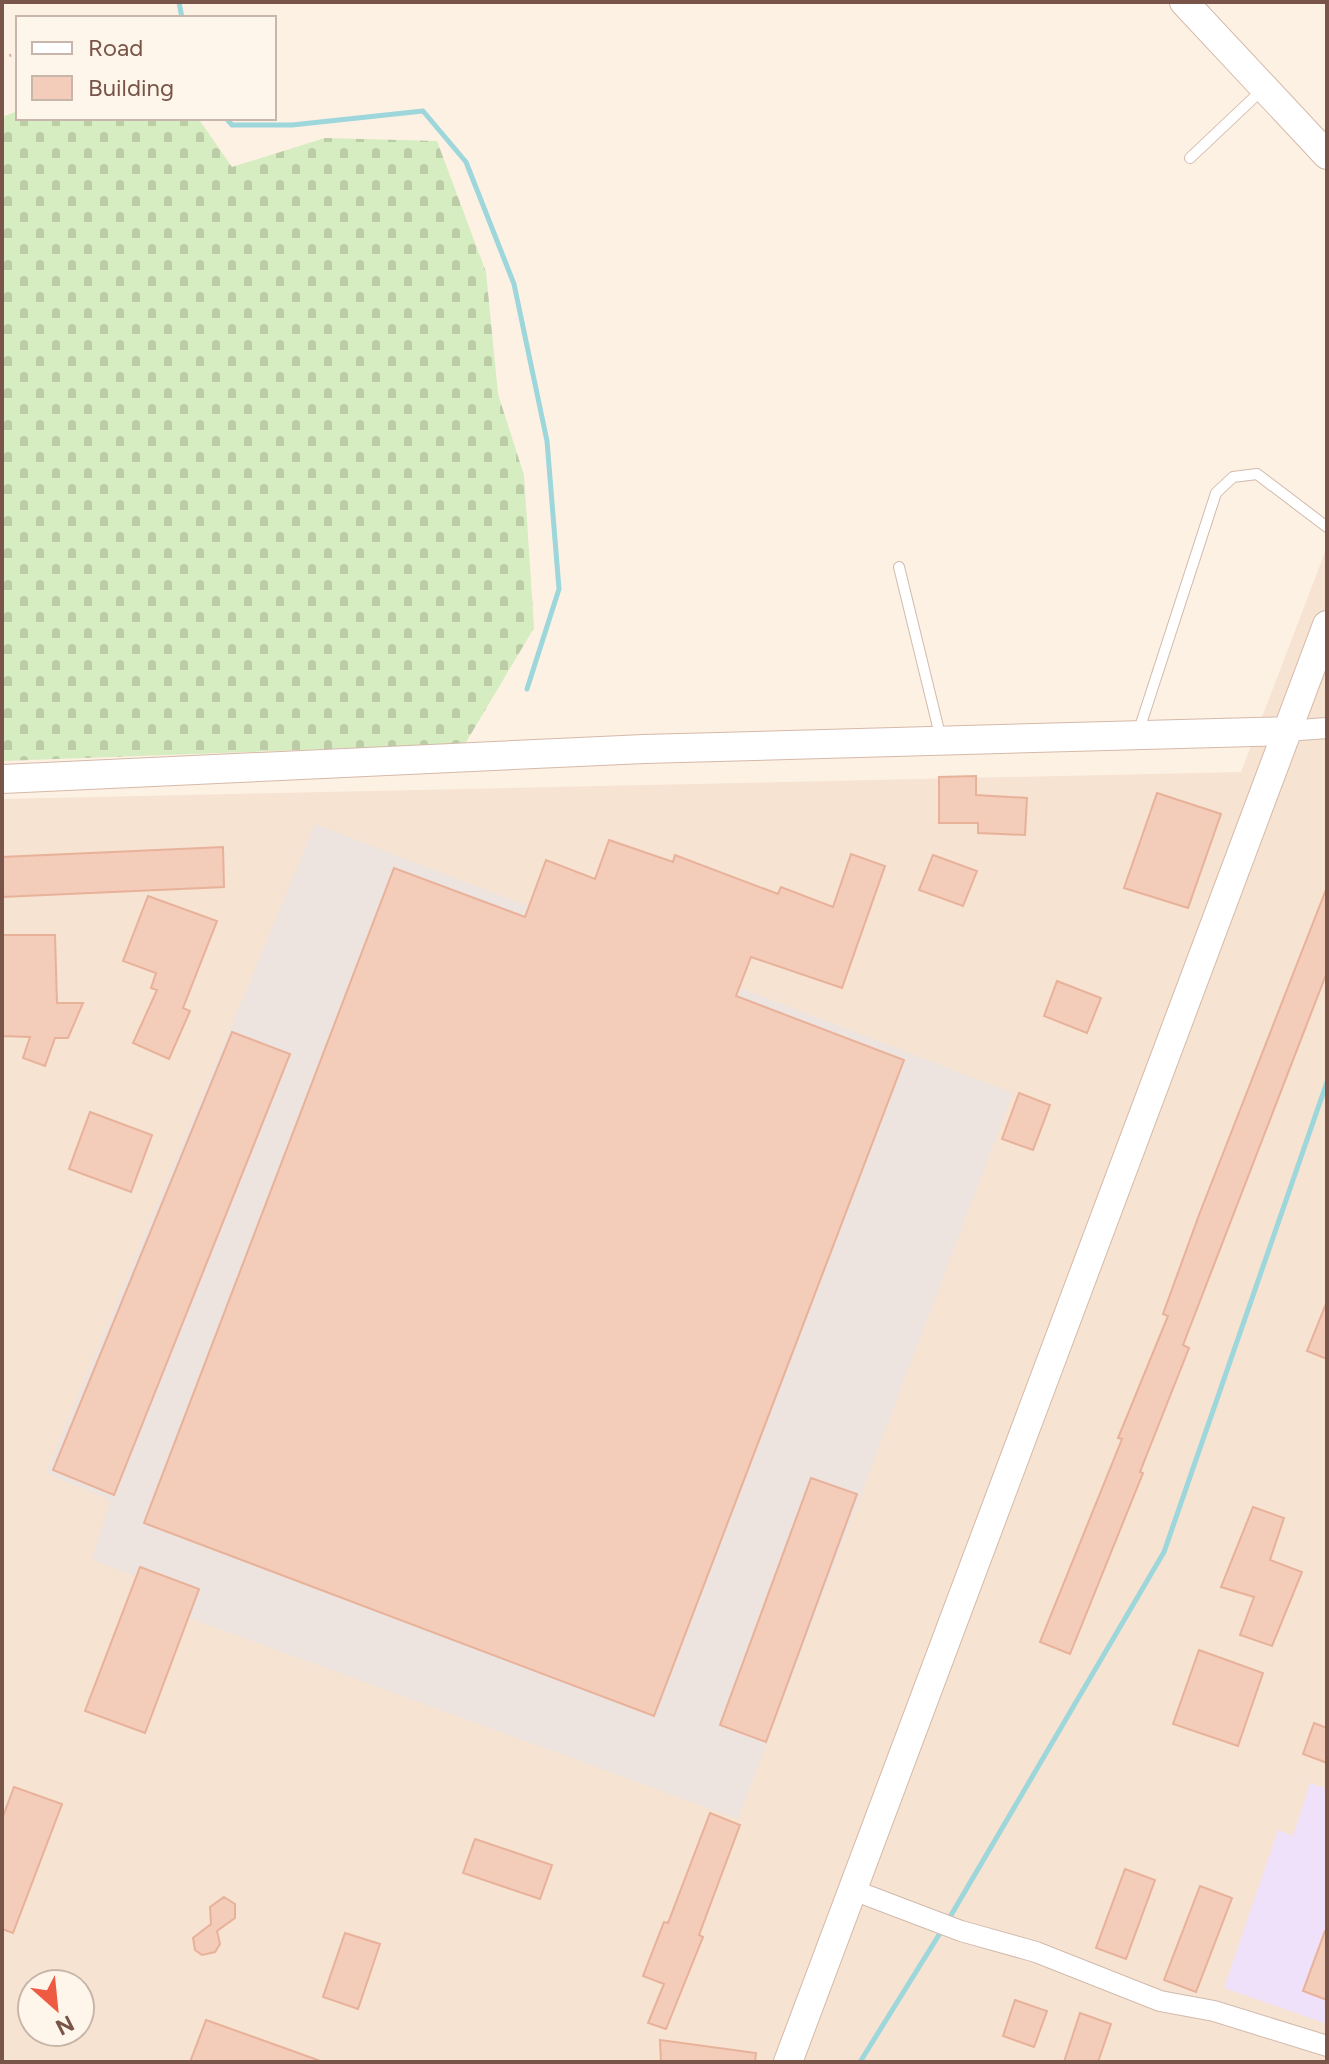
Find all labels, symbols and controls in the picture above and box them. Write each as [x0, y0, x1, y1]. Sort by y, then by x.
legend [16, 16, 276, 120]
text: Road [88, 33, 143, 62]
text: Building [88, 73, 174, 102]
north arrow [16, 1968, 96, 2048]
text: N [51, 2009, 79, 2041]

